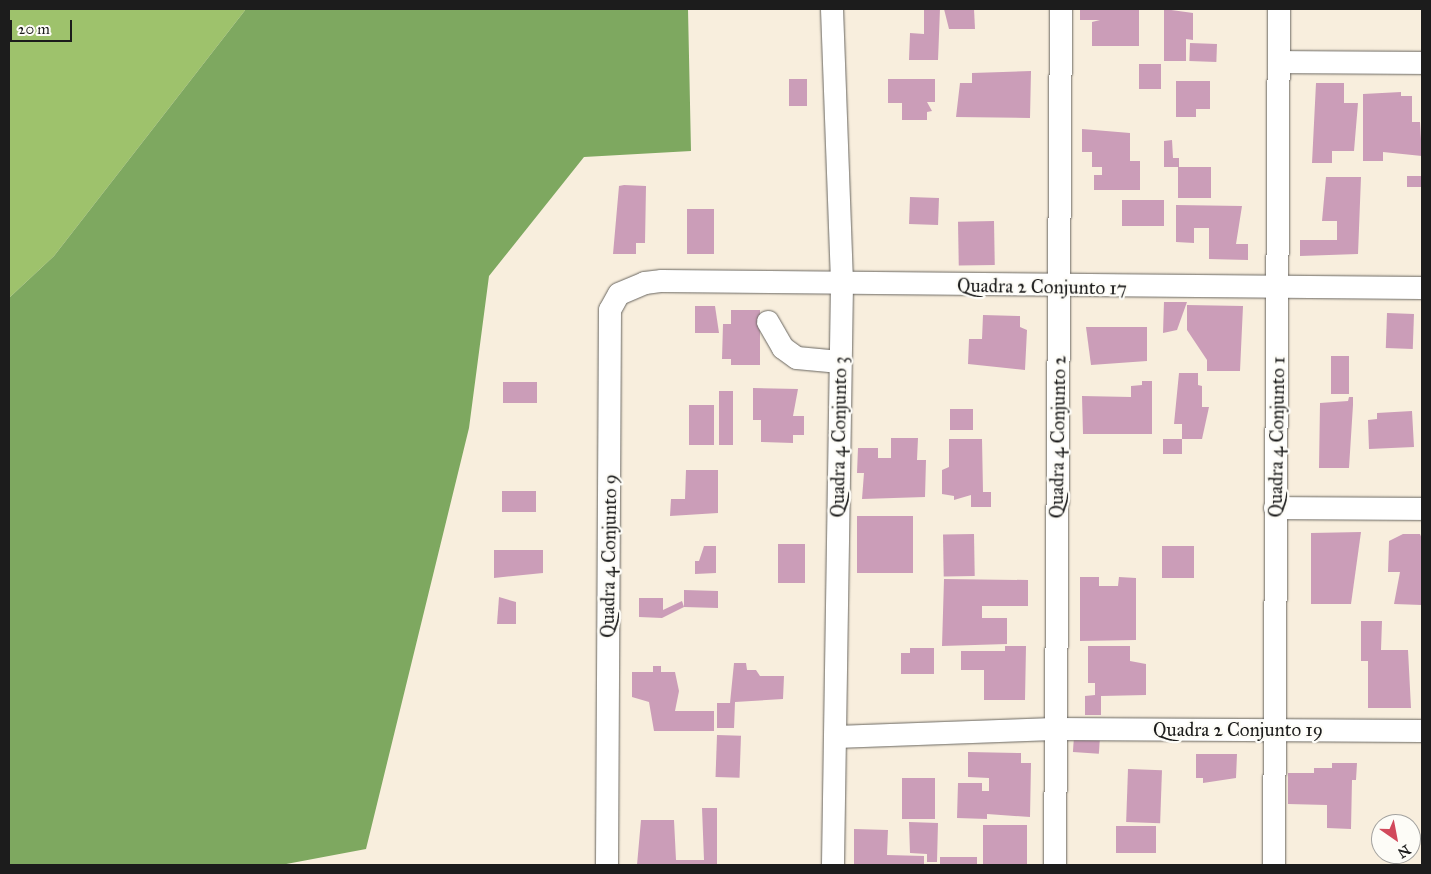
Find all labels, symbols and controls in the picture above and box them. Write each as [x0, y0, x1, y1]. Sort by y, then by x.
scale bar [12, 10, 75, 42]
text: 20 m [18, 20, 50, 38]
street label: Quadra 2 Conjunto 17 [957, 274, 1127, 300]
street label: Quadra 4 Conjunto 2 [1045, 355, 1071, 519]
street label: Quadra 4 Conjunto 3 [826, 356, 852, 518]
street label: Quadra 4 Conjunto 1 [1264, 356, 1290, 518]
street label: Quadra 4 Conjunto 9 [596, 474, 622, 638]
street label: Quadra 2 Conjunto 19 [1153, 719, 1323, 741]
north arrow [1371, 814, 1421, 864]
text: N [1394, 841, 1414, 862]

